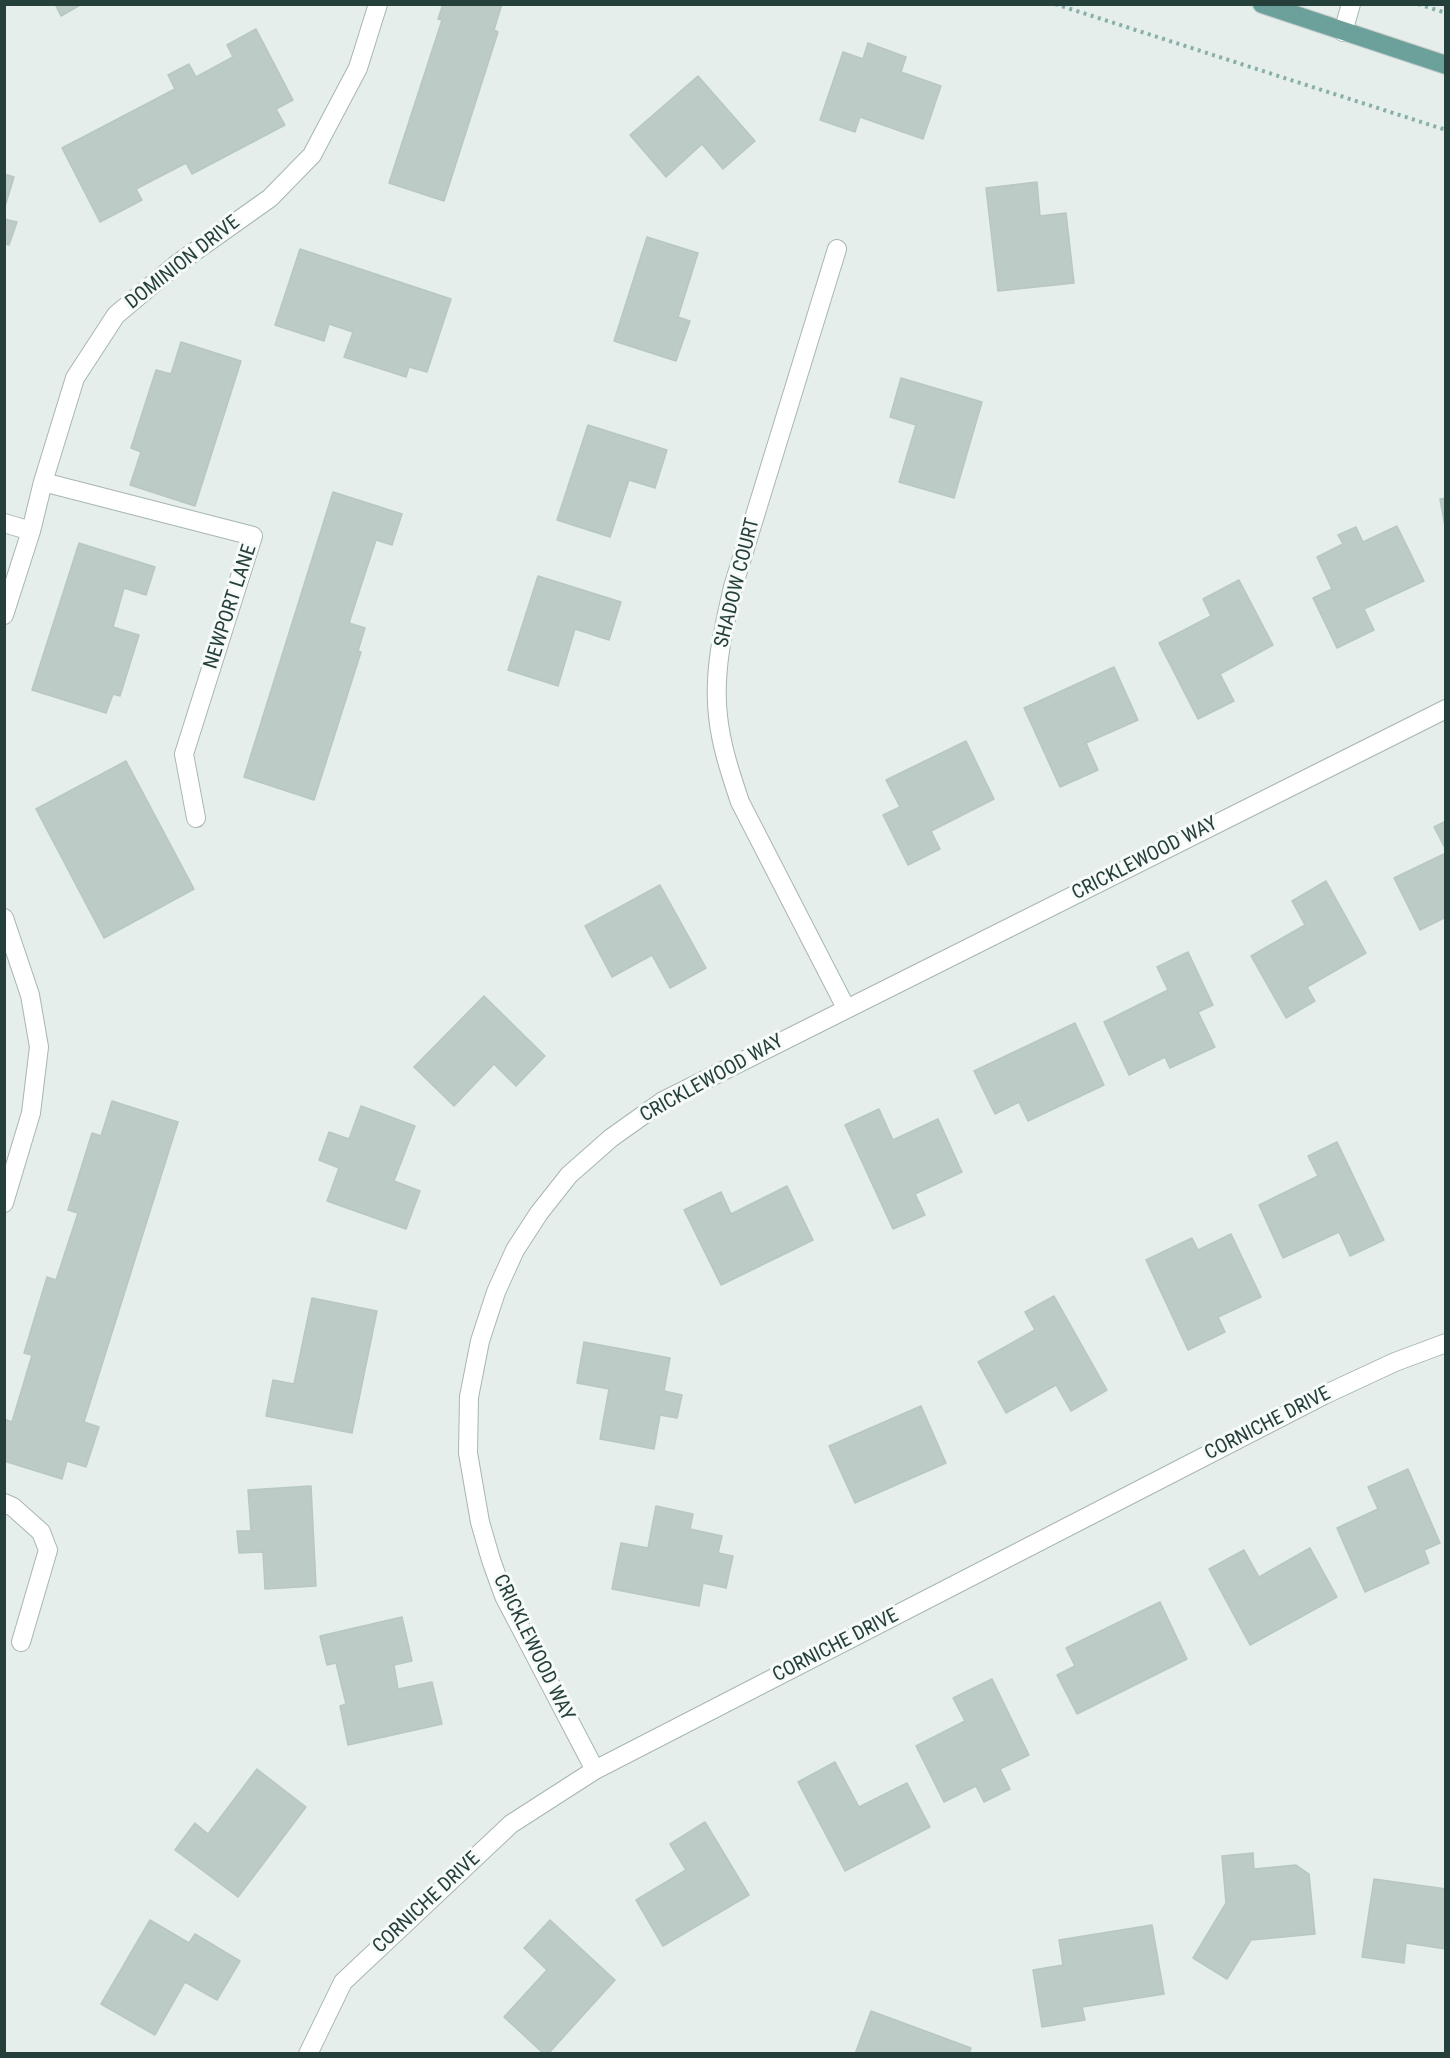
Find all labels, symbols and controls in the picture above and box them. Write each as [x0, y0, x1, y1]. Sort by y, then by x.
street label: DOMINION DRIVE [121, 211, 245, 315]
street label: SHADOW COURT [710, 516, 766, 650]
street label: NEWPORT LANE [200, 542, 262, 672]
street label: CRICKLEWOOD WAY [1068, 812, 1222, 906]
street label: CRICKLEWOOD WAY [636, 1030, 788, 1128]
street label: CORNICHE DRIVE [1201, 1382, 1335, 1466]
street label: CRICKLEWOOD WAY [487, 1571, 579, 1725]
street label: CORNICHE DRIVE [769, 1604, 903, 1688]
street label: CORNICHE DRIVE [368, 1847, 486, 1959]

